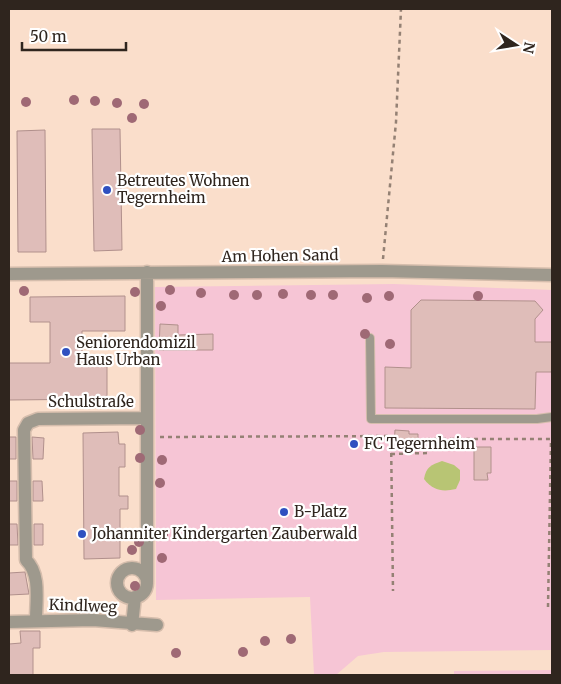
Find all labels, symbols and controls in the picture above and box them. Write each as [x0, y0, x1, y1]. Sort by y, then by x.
scale bar [22, 20, 126, 52]
north arrow [491, 20, 541, 70]
text: 50 m [30, 27, 67, 46]
text: N [519, 40, 539, 55]
place label: Betreutes Wohnen Tegernheim [117, 171, 250, 207]
marker: Betreutes Wohnen Tegernheim [101, 184, 113, 196]
street label: Am Hohen Sand [220, 245, 339, 266]
place label: Seniorendomizil Haus Urban [76, 333, 196, 369]
marker: Seniorendomizil Haus Urban [60, 346, 72, 358]
street label: Schulstraße [48, 392, 134, 411]
place label: FC Tegernheim [364, 434, 475, 453]
marker: FC Tegernheim [348, 438, 360, 450]
place label: B-Platz [294, 502, 347, 521]
marker: B-Platz [278, 506, 290, 518]
place label: Johanniter Kindergarten Zauberwald [91, 524, 357, 543]
marker: Johanniter Kindergarten Zauberwald [76, 528, 88, 540]
street label: Kindlweg [48, 595, 118, 616]

